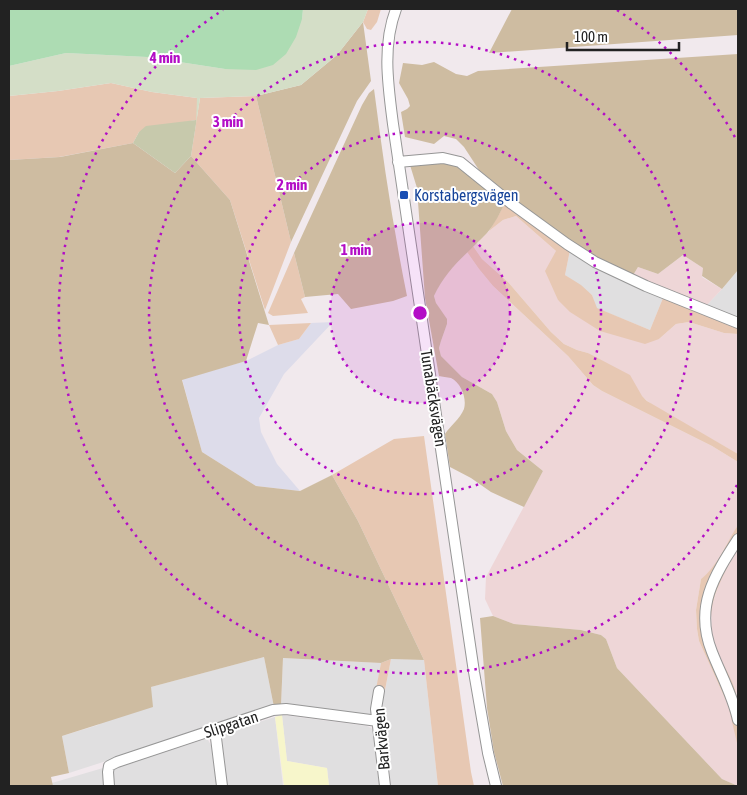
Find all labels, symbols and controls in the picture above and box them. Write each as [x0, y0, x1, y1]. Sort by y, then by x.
scale bar [567, 20, 680, 52]
text: 100 m [574, 28, 608, 45]
text: 4 min [149, 49, 180, 66]
text: 3 min [213, 113, 243, 130]
text: 2 min [277, 176, 307, 193]
place label: Korstabergsvägen [414, 186, 519, 205]
marker: Korstabergsvägen [398, 189, 410, 201]
text: 1 min [341, 241, 371, 258]
centre of rings [411, 304, 429, 322]
street label: Tunabäcksvägen [416, 348, 451, 448]
street label: Slipgatan [202, 707, 261, 742]
street label: Barkvägen [369, 707, 394, 771]

